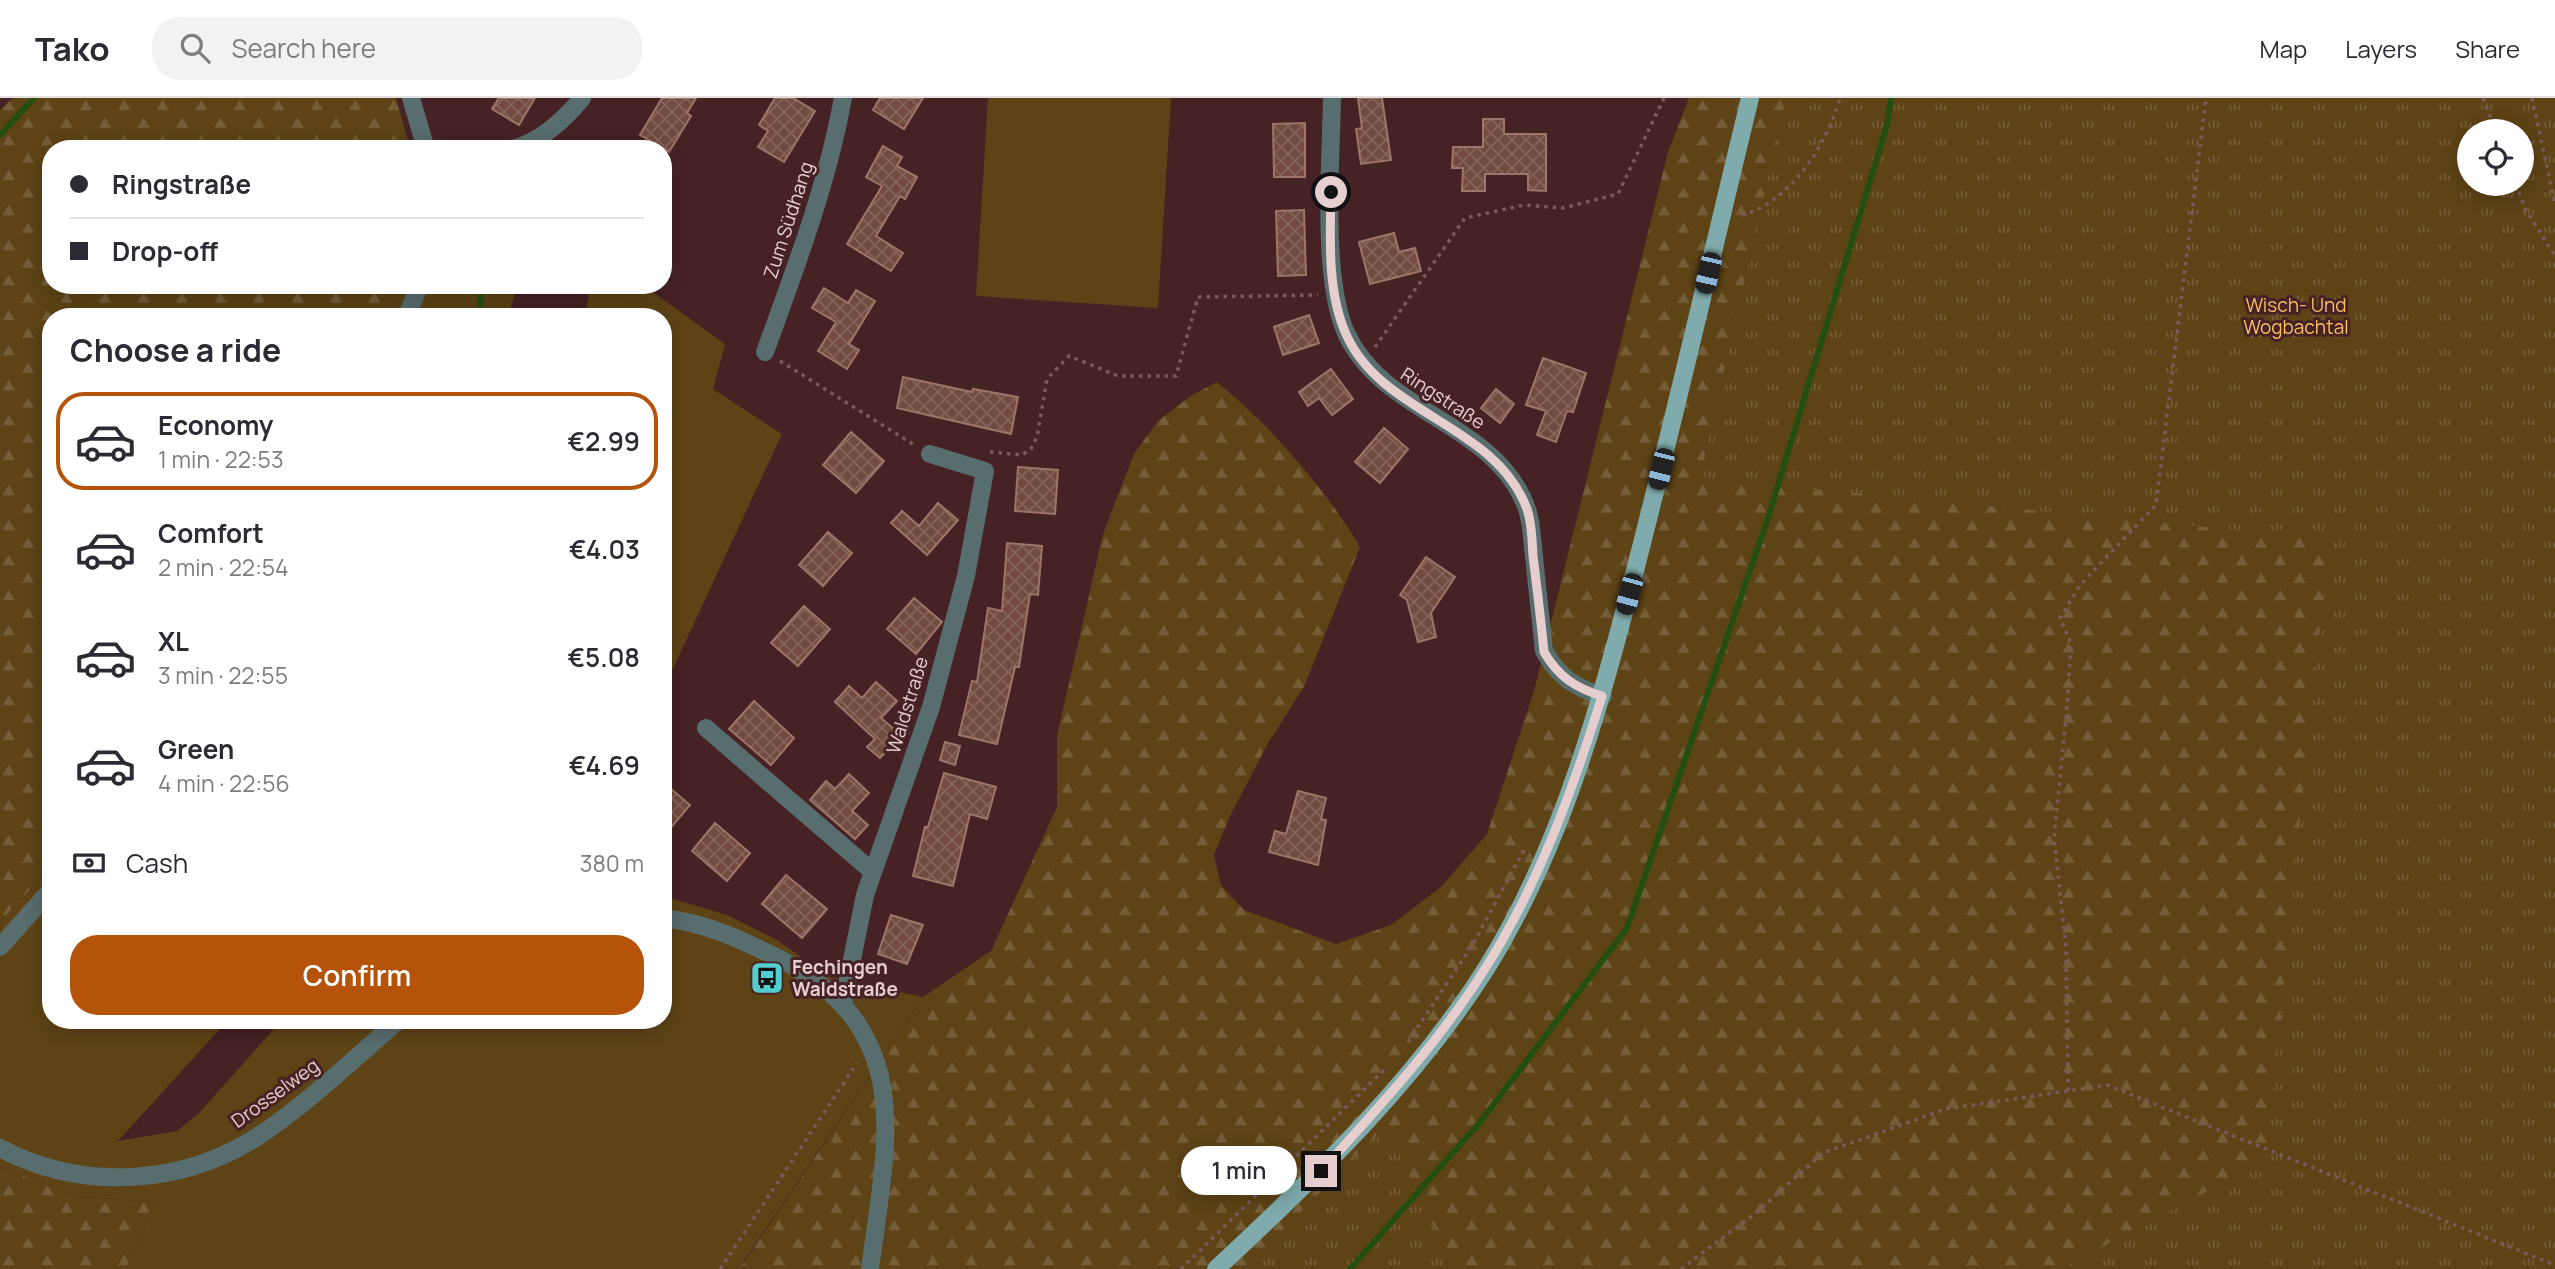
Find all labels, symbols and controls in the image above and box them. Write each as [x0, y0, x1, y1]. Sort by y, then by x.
search box [152, 17, 642, 80]
text: Tako [35, 26, 110, 71]
icon: search [176, 29, 214, 67]
text: Search here [232, 30, 376, 66]
text: Map [2260, 32, 2307, 65]
text: Layers [2345, 32, 2417, 65]
text: Share [2455, 32, 2520, 65]
map controls [2457, 119, 2534, 196]
button: locate [2457, 119, 2534, 196]
street label: Zum Südhang [757, 158, 819, 282]
text: Ringstraße [112, 166, 251, 202]
route start [1315, 176, 1347, 208]
text: Drop-off [112, 233, 218, 269]
car [1694, 250, 1723, 296]
park label: Wisch- Und Wogbachtal [2243, 292, 2349, 340]
text: Choose a ride [70, 328, 281, 372]
street label: Ringstraße [1396, 361, 1490, 435]
text: Economy [158, 407, 273, 443]
icon: car [74, 410, 137, 473]
text: €2.99 [568, 423, 640, 459]
text: 1 min · 22:53 [158, 443, 284, 475]
car [1646, 446, 1677, 492]
text: Comfort [158, 515, 264, 551]
icon: car [74, 518, 137, 581]
text: €4.03 [569, 531, 640, 567]
text: 2 min · 22:54 [158, 551, 289, 583]
car [1614, 571, 1645, 617]
text: XL [158, 623, 189, 659]
icon: car [74, 626, 137, 689]
text: €5.08 [568, 639, 640, 675]
street label: Waldstraße [880, 653, 934, 757]
text: 3 min · 22:55 [158, 659, 288, 691]
text: Green [158, 731, 234, 767]
icon: car [74, 734, 137, 797]
text: €4.69 [569, 747, 640, 783]
text: 4 min · 22:56 [158, 767, 290, 799]
icon: cash [70, 844, 108, 882]
text: Cash [126, 845, 188, 881]
text: 380 m [580, 847, 644, 879]
button: Confirm [70, 935, 644, 1015]
place label: Fechingen Waldstraße [792, 954, 898, 1002]
bus stop icon: Fechingen Waldstraße [748, 959, 786, 997]
street label: Drosselweg [226, 1052, 324, 1134]
callout: 1 min [1181, 1146, 1296, 1196]
text: 1 min [1212, 1154, 1266, 1186]
route end [1305, 1155, 1337, 1187]

